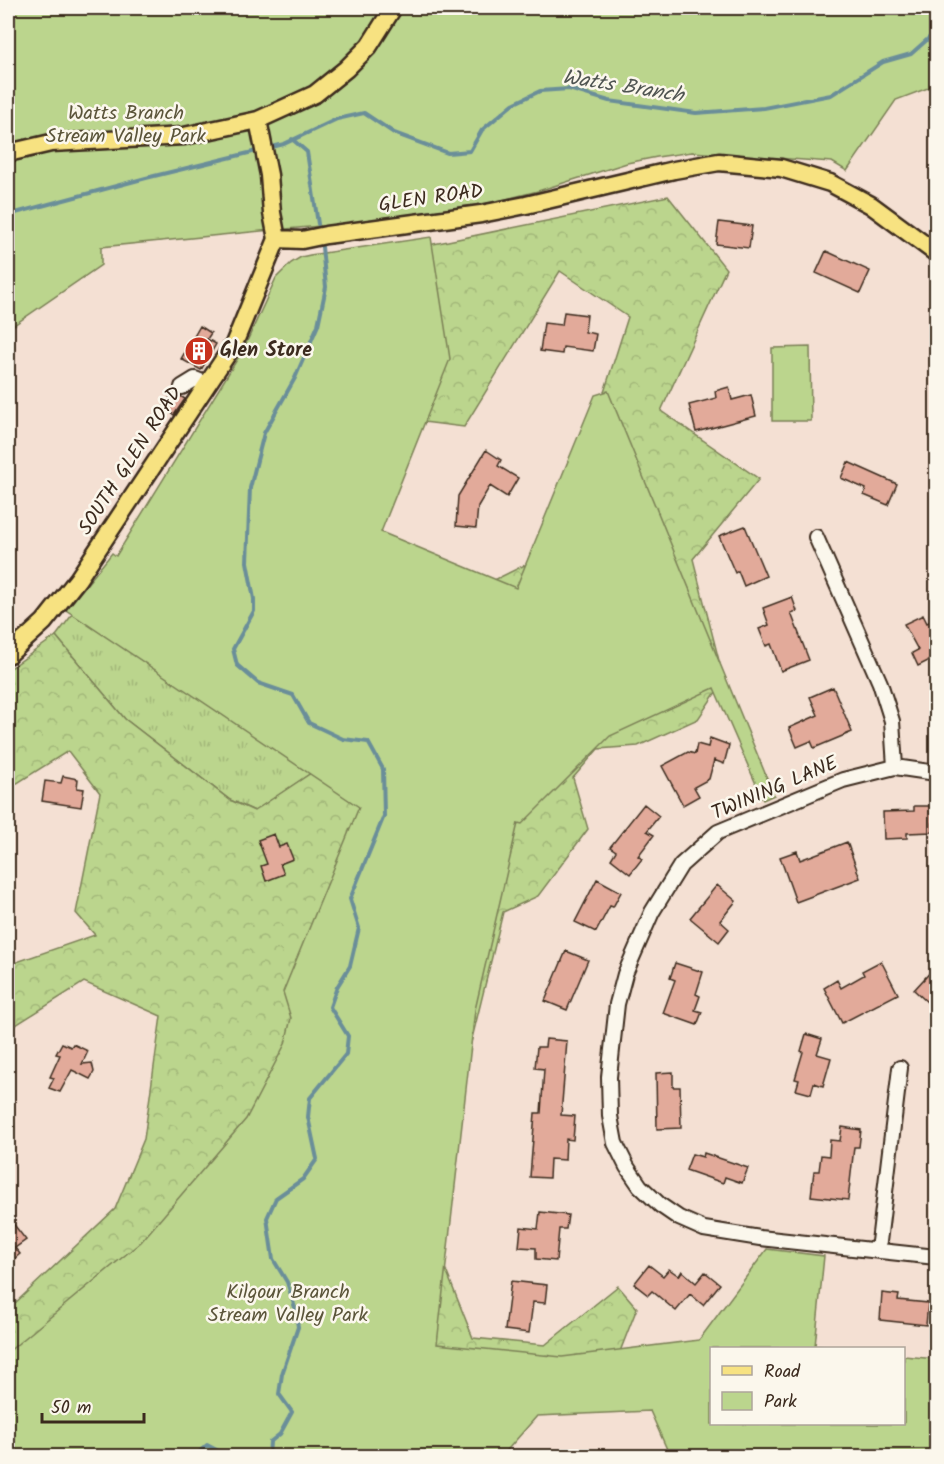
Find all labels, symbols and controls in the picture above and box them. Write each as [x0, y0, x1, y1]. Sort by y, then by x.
water label: Watts Branch [560, 61, 687, 113]
park label: Watts Branch Stream Valley Park [46, 98, 206, 153]
street label: GLEN ROAD [377, 176, 486, 222]
building icon: Glen Store [183, 335, 215, 367]
place label: Glen Store [220, 335, 312, 367]
street label: SOUTH GLEN ROAD [71, 380, 191, 542]
street label: TWINING LANE [707, 748, 844, 830]
park label: Kilgour Branch Stream Valley Park [208, 1277, 368, 1332]
legend [710, 1347, 905, 1425]
text: Road [764, 1358, 801, 1387]
scale bar [42, 1386, 144, 1424]
text: Park [764, 1388, 797, 1417]
text: 50 m [51, 1394, 91, 1423]

